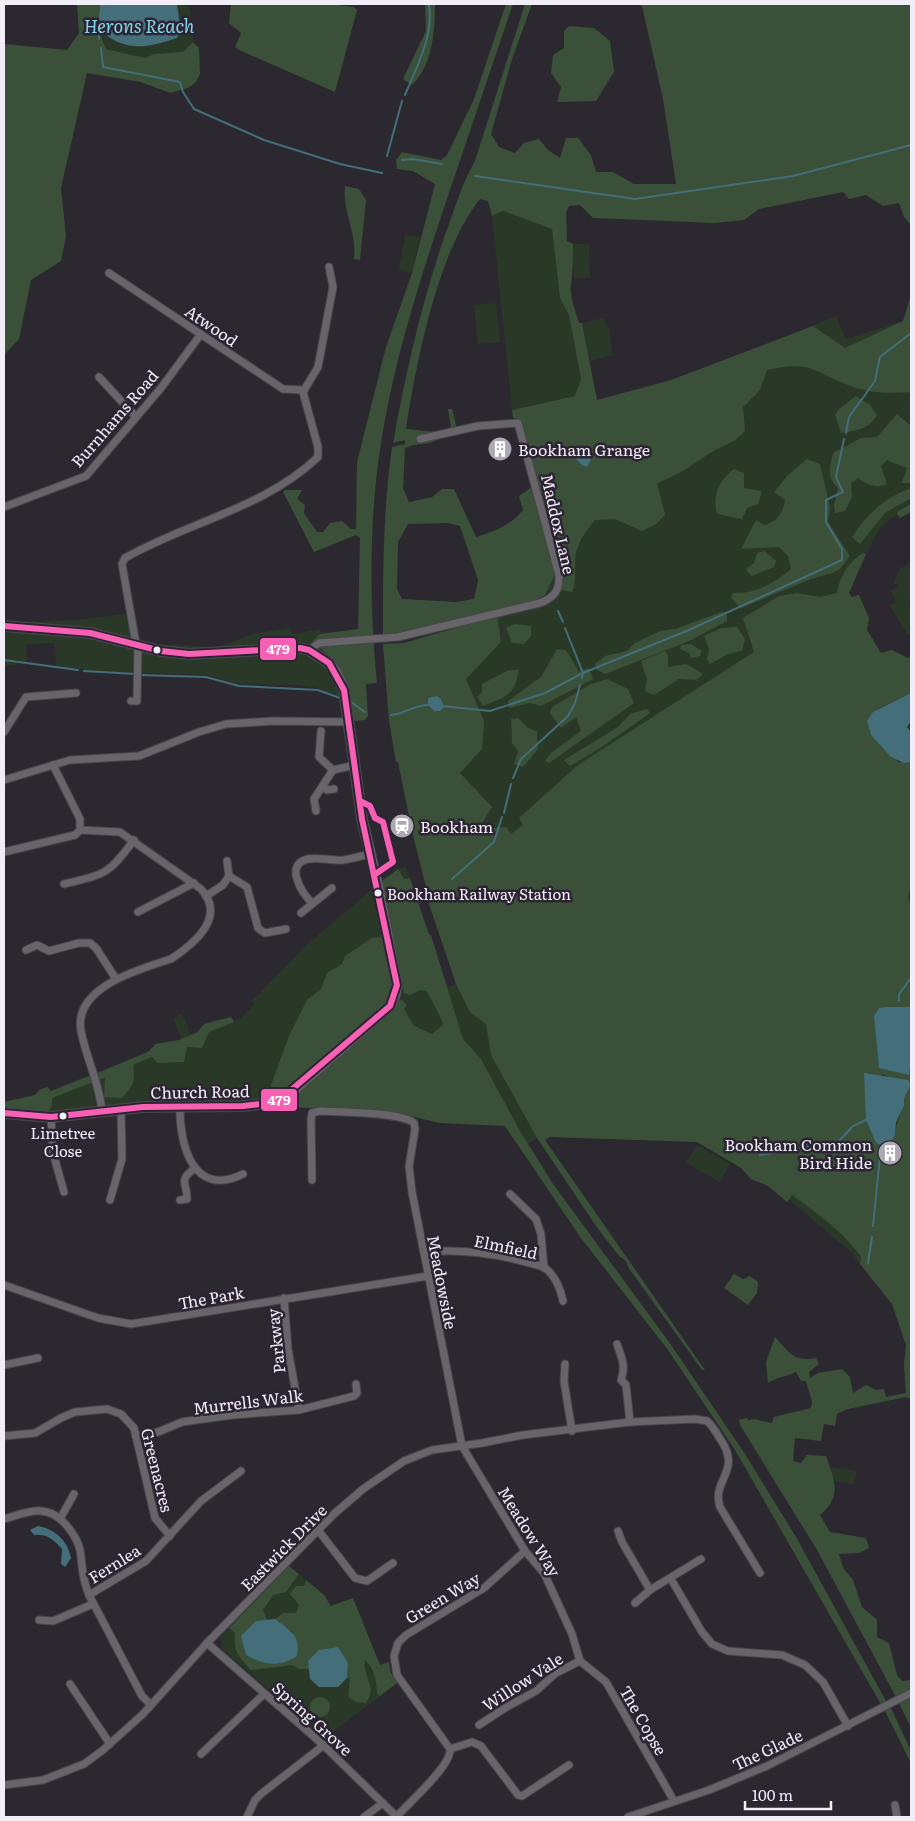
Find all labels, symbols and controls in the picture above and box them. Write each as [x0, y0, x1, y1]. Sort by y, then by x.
water label: Herons Reach [84, 12, 195, 39]
street label: Atwood [181, 298, 243, 352]
street label: Burnhams Road [65, 364, 163, 472]
building icon: Bookham Grange [487, 436, 513, 462]
place label: Bookham Grange [518, 437, 650, 461]
street label: Maddox Lane [536, 471, 582, 577]
line badge: 479 [259, 637, 297, 661]
text: 479 [266, 638, 290, 658]
unlabelled marker [152, 645, 162, 655]
station icon: Bookham [389, 813, 415, 839]
place label: Bookham [420, 814, 494, 838]
place label: Bookham Railway Station [387, 882, 571, 905]
marker: Bookham Railway Station [373, 888, 383, 898]
street label: Church Road [150, 1078, 250, 1104]
line badge: 479 [260, 1088, 298, 1112]
text: 479 [267, 1089, 291, 1109]
marker: Limetree Close [58, 1111, 68, 1121]
place label: Limetree Close [31, 1121, 96, 1162]
place label: Bookham Common Bird Hide [724, 1132, 872, 1174]
building icon: Bookham Common Bird Hide [877, 1140, 903, 1166]
street label: Elmfield [472, 1228, 540, 1264]
street label: Meadowside [422, 1233, 464, 1331]
street label: The Park [176, 1279, 246, 1315]
street label: Parkway [260, 1306, 290, 1375]
street label: Murrells Walk [192, 1382, 305, 1420]
street label: Greenacres [136, 1426, 180, 1514]
street label: Meadow Way [493, 1481, 568, 1582]
street label: Eastwick Drive [234, 1498, 332, 1596]
street label: Fernlea [83, 1537, 145, 1588]
street label: Green Way [400, 1565, 485, 1629]
street label: Willow Vale [477, 1646, 567, 1716]
street label: Spring Grove [267, 1675, 359, 1761]
street label: The Copse [614, 1681, 674, 1759]
street label: The Glade [728, 1722, 806, 1776]
scale bar [745, 1778, 831, 1810]
text: 100 m [752, 1783, 793, 1806]

